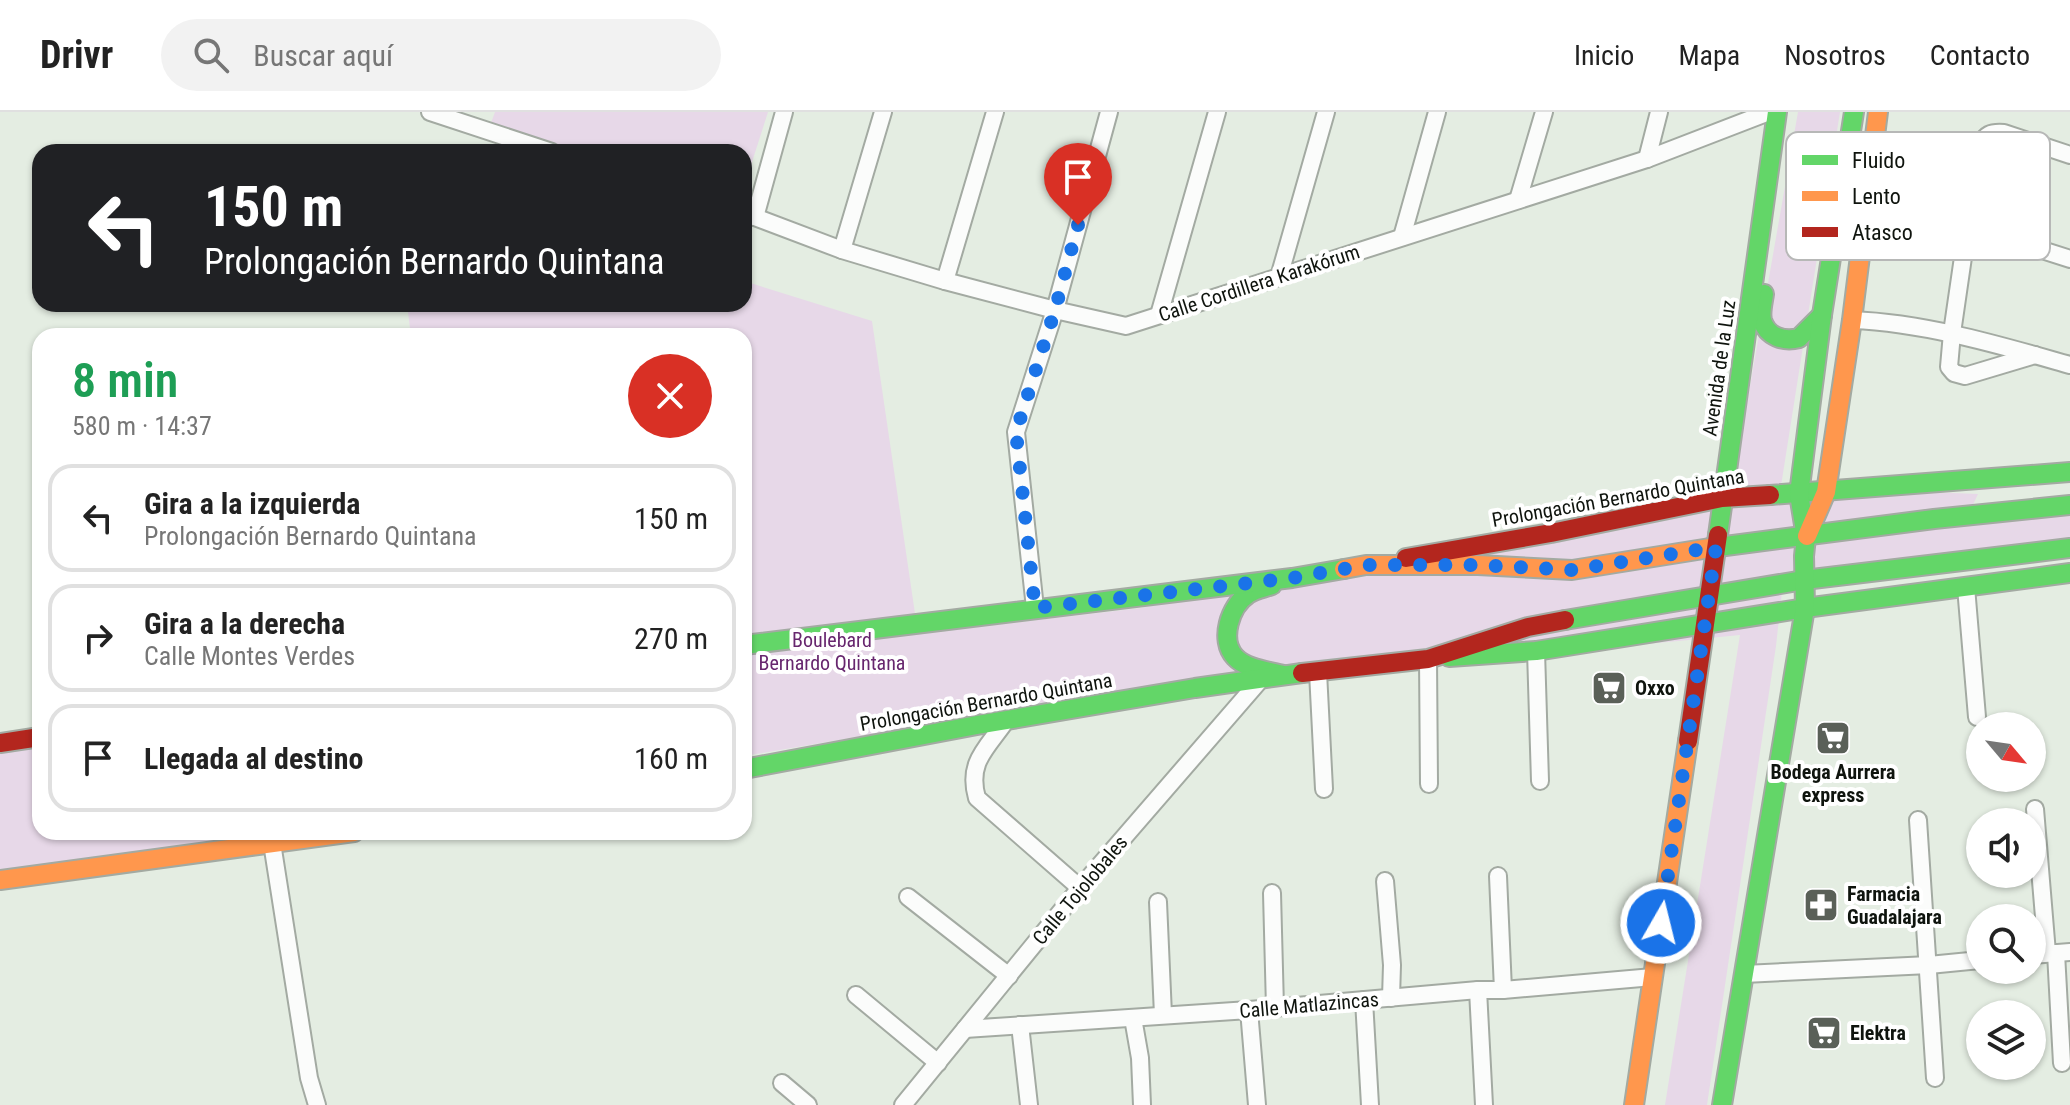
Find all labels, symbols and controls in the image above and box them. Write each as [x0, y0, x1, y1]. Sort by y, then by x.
search box [161, 19, 721, 91]
text: Drivr [40, 33, 113, 77]
icon: search [189, 33, 233, 77]
text: Buscar aquí [253, 38, 393, 73]
text: Inicio [1574, 39, 1634, 72]
text: Mapa [1678, 39, 1740, 72]
text: Nosotros [1784, 39, 1886, 72]
text: Contacto [1930, 39, 2030, 72]
legend [1786, 132, 2050, 260]
pin [1044, 143, 1112, 225]
text: Fluido [1852, 148, 1905, 173]
icon: arrive [1056, 155, 1100, 199]
text: 150 m [204, 174, 343, 240]
icon: left [72, 176, 176, 280]
text: Lento [1852, 184, 1901, 209]
text: Atasco [1852, 220, 1913, 245]
street label: Calle Cordillera Karakórum [1155, 239, 1363, 327]
text: Prolongación Bernardo Quintana [204, 241, 664, 283]
street label: Avenida de la Luz [1698, 298, 1740, 438]
text: 8 min [72, 352, 178, 409]
button: close [628, 354, 712, 438]
text: 580 m · 14:37 [72, 411, 212, 441]
street label: Prolongación Bernardo Quintana [1490, 464, 1746, 532]
text: Gira a la izquierda [144, 486, 360, 521]
icon: left [76, 496, 120, 540]
text: 150 m [634, 501, 708, 536]
text: Prolongación Bernardo Quintana [144, 521, 477, 551]
text: Gira a la derecha [144, 606, 345, 641]
icon: right [76, 616, 120, 660]
text: 270 m [634, 621, 708, 656]
park label: Boulebard Bernardo Quintana [759, 628, 905, 675]
text: Calle Montes Verdes [144, 641, 355, 671]
street label: Prolongación Bernardo Quintana [858, 668, 1114, 736]
supermarket icon: Oxxo [1590, 669, 1628, 707]
place label: Oxxo [1635, 676, 1675, 700]
north arrow [1966, 712, 2046, 792]
map controls [1966, 712, 2046, 1080]
supermarket icon: Bodega Aurrera express [1814, 719, 1852, 757]
icon: arrive [76, 736, 120, 780]
text: Llegada al destino [144, 741, 363, 776]
text: 160 m [634, 741, 708, 776]
place label: Bodega Aurrera express [1771, 760, 1895, 807]
button: sound [1966, 808, 2046, 888]
street label: Calle Tojolobales [1027, 831, 1133, 949]
position arrow [1619, 881, 1703, 965]
place label: Farmacia Guadalajara [1847, 882, 1942, 929]
pharmacy icon: Farmacia Guadalajara [1802, 886, 1840, 924]
button: search [1966, 904, 2046, 984]
street label: Calle Matlazincas [1238, 987, 1380, 1023]
button: layers [1966, 1000, 2046, 1080]
supermarket icon: Elektra [1805, 1014, 1843, 1052]
place label: Elektra [1850, 1021, 1906, 1045]

